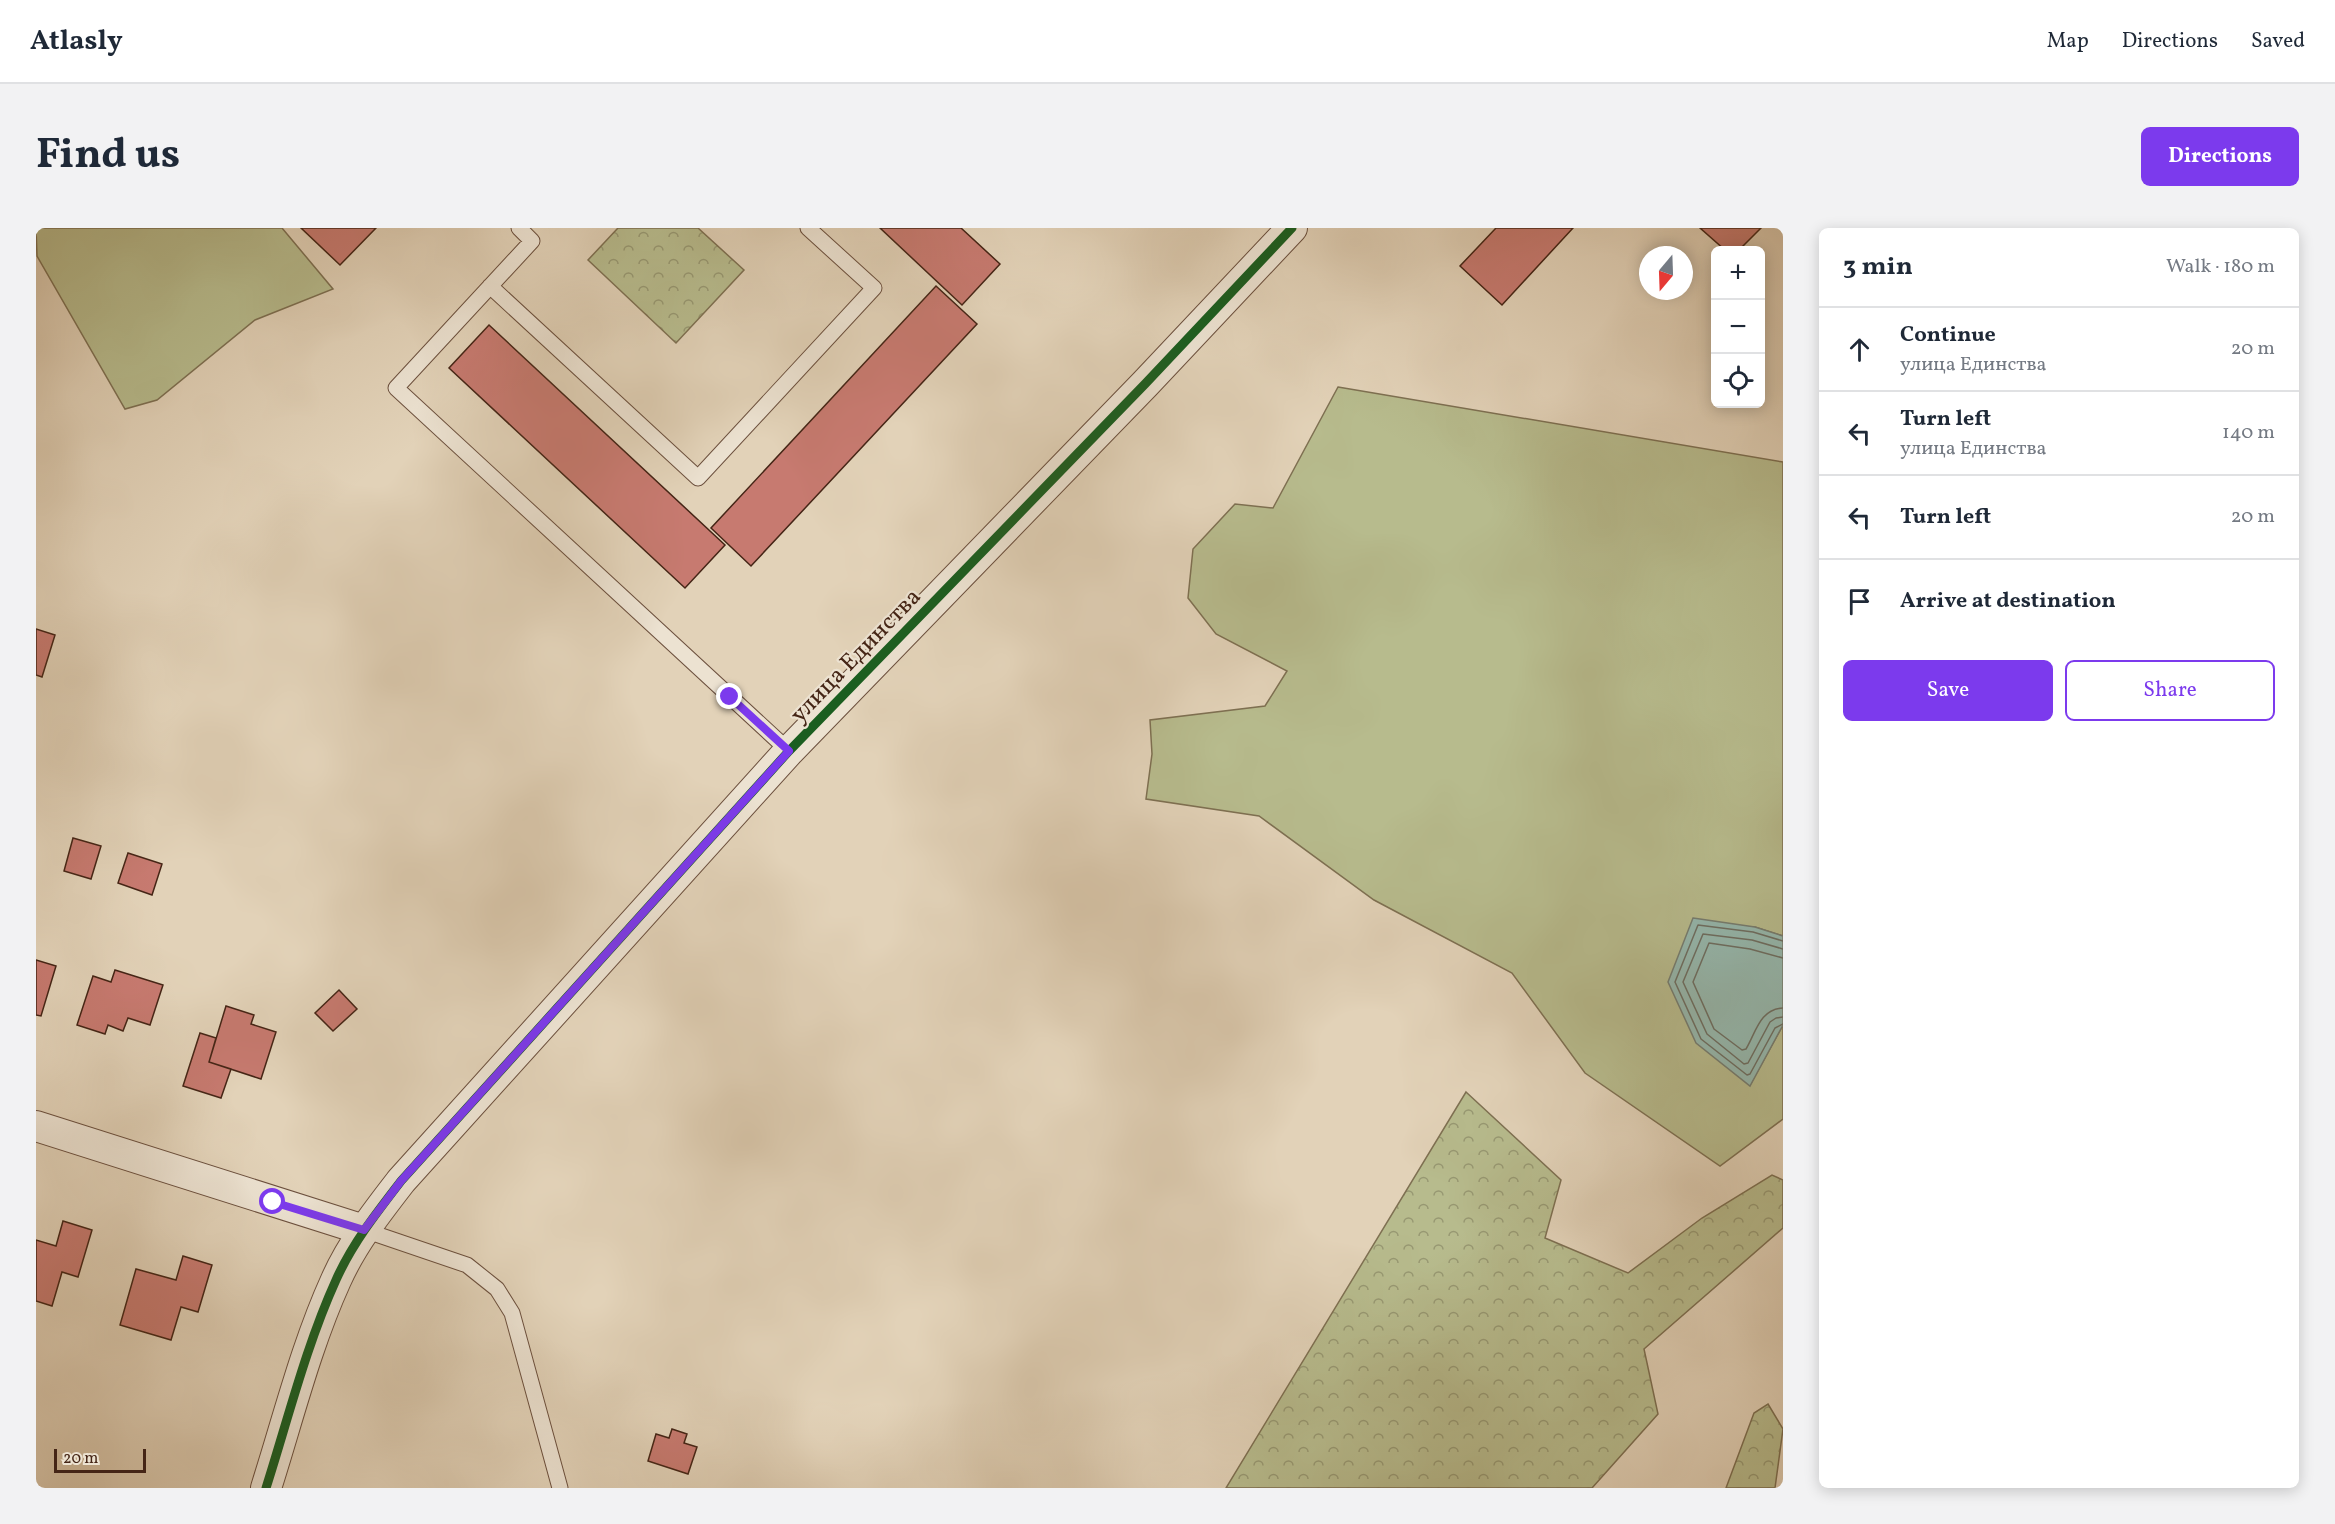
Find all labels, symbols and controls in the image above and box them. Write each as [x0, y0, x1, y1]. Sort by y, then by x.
text: Atlasly [30, 22, 123, 61]
text: Map [2047, 27, 2089, 56]
text: Directions [2122, 27, 2218, 56]
text: Saved [2251, 27, 2305, 56]
text: Find us [36, 127, 180, 186]
button: Directions [2141, 127, 2299, 186]
north arrow [1639, 246, 1693, 300]
map controls [1711, 246, 1765, 408]
button: + [1711, 246, 1765, 300]
text: 3 min [1843, 249, 1913, 285]
text: Walk · 180 m [2166, 253, 2275, 281]
button: − [1711, 300, 1765, 354]
text: Continue [1900, 320, 1996, 351]
icon: ahead [1843, 333, 1876, 366]
text: 20 m [2231, 335, 2275, 363]
text: улица Единства [1900, 351, 2047, 379]
button: locate [1711, 354, 1765, 408]
text: Turn left [1900, 404, 1991, 435]
icon: left [1843, 417, 1876, 450]
text: 140 m [2222, 419, 2275, 447]
text: улица Единства [1900, 435, 2047, 463]
icon: left [1843, 501, 1876, 534]
text: Turn left [1900, 502, 1991, 533]
text: 20 m [2231, 503, 2275, 531]
street label: улица Единства [783, 581, 930, 731]
icon: arrive [1843, 585, 1876, 618]
text: Arrive at destination [1900, 586, 2116, 617]
button: Save [1843, 660, 2053, 721]
button: Share [2065, 660, 2275, 721]
route end [716, 683, 742, 709]
route start [259, 1188, 285, 1214]
scale bar [54, 1446, 146, 1474]
text: 20 m [63, 1448, 98, 1470]

